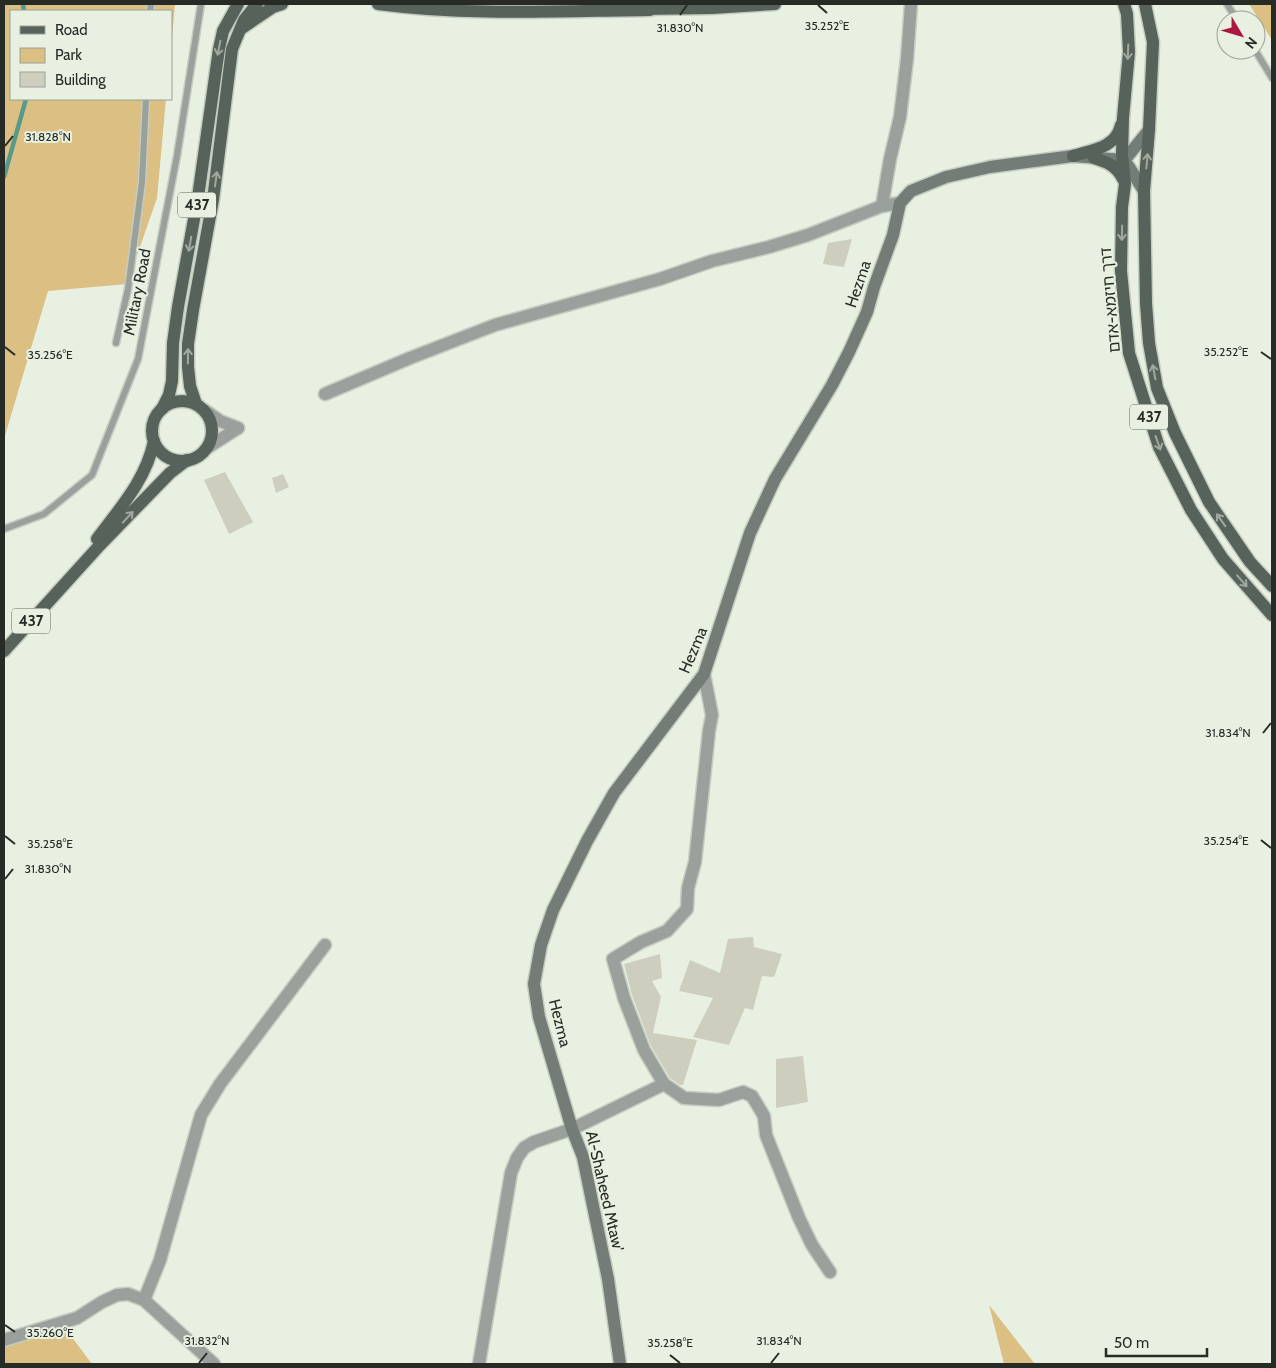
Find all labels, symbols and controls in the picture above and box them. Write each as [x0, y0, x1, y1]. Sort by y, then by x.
legend [10, 10, 172, 100]
north arrow [1216, 10, 1266, 60]
text: 35.252°E [805, 18, 850, 33]
text: 31.830°N [657, 20, 703, 35]
text: Road [55, 21, 88, 39]
text: N [1241, 34, 1261, 52]
one-way arrow [214, 40, 224, 56]
one-way arrow [1123, 44, 1133, 60]
text: Park [55, 46, 82, 64]
text: Building [55, 71, 106, 89]
text: 31.828°N [25, 129, 71, 144]
one-way arrow [1142, 153, 1151, 169]
one-way arrow [211, 171, 221, 187]
road number: 437 [178, 192, 216, 218]
one-way arrow [1117, 224, 1127, 240]
one-way arrow [185, 235, 195, 251]
street label: דרך חיזמא-אדם [1096, 246, 1124, 354]
street label: Military Road [119, 247, 155, 337]
street label: Hezma [841, 258, 875, 310]
text: 35.252°E [1204, 344, 1249, 359]
text: 35.256°E [27, 347, 73, 362]
one-way arrow [183, 349, 193, 365]
one-way arrow [1149, 365, 1159, 381]
road number: 437 [1130, 404, 1168, 430]
one-way arrow [1154, 435, 1163, 450]
one-way arrow [122, 510, 134, 523]
one-way arrow [1216, 513, 1226, 527]
one-way arrow [1236, 575, 1247, 588]
road number: 437 [12, 608, 50, 634]
street label: Hezma [675, 624, 711, 676]
text: 31.834°N [1205, 725, 1251, 740]
text: 35.254°E [1203, 833, 1249, 848]
text: 35.258°E [27, 836, 73, 851]
text: 31.830°N [25, 861, 71, 876]
street label: Hezma [545, 997, 575, 1049]
street label: Al-Shaheed Mtaw' [582, 1129, 628, 1253]
text: 35.260°E [26, 1325, 74, 1340]
scale bar [1106, 1326, 1207, 1358]
text: 31.832°N [185, 1333, 229, 1348]
text: 31.834°N [756, 1333, 802, 1348]
text: 50 m [1114, 1334, 1149, 1352]
text: 35.258°E [647, 1335, 693, 1350]

